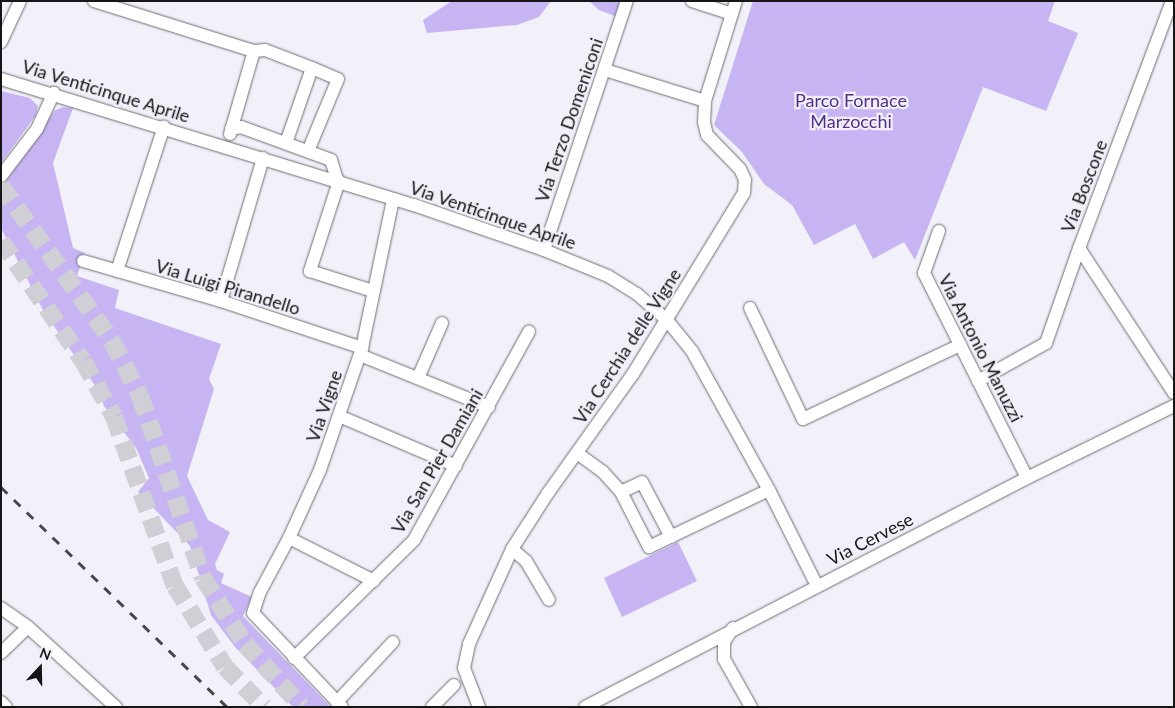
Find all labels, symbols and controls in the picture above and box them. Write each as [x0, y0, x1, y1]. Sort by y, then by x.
street label: Via Terzo Domeniconi [531, 35, 607, 205]
street label: Via Venticinque Aprile [19, 55, 193, 127]
park label: Parco Fornace Marzocchi [795, 90, 907, 132]
street label: Via Boscone [1056, 137, 1112, 235]
street label: Via Venticinque Aprile [407, 176, 579, 254]
street label: Via Luigi Pirandello [153, 255, 303, 319]
street label: Via Cerchia delle Vigne [568, 264, 686, 428]
street label: Via Antonio Manuzzi [934, 270, 1028, 426]
street label: Via Vigne [302, 367, 346, 445]
street label: Via San Pier Damiani [387, 385, 487, 537]
street label: Via Cervese [823, 508, 917, 570]
north arrow [15, 643, 65, 693]
text: N [37, 644, 54, 663]

